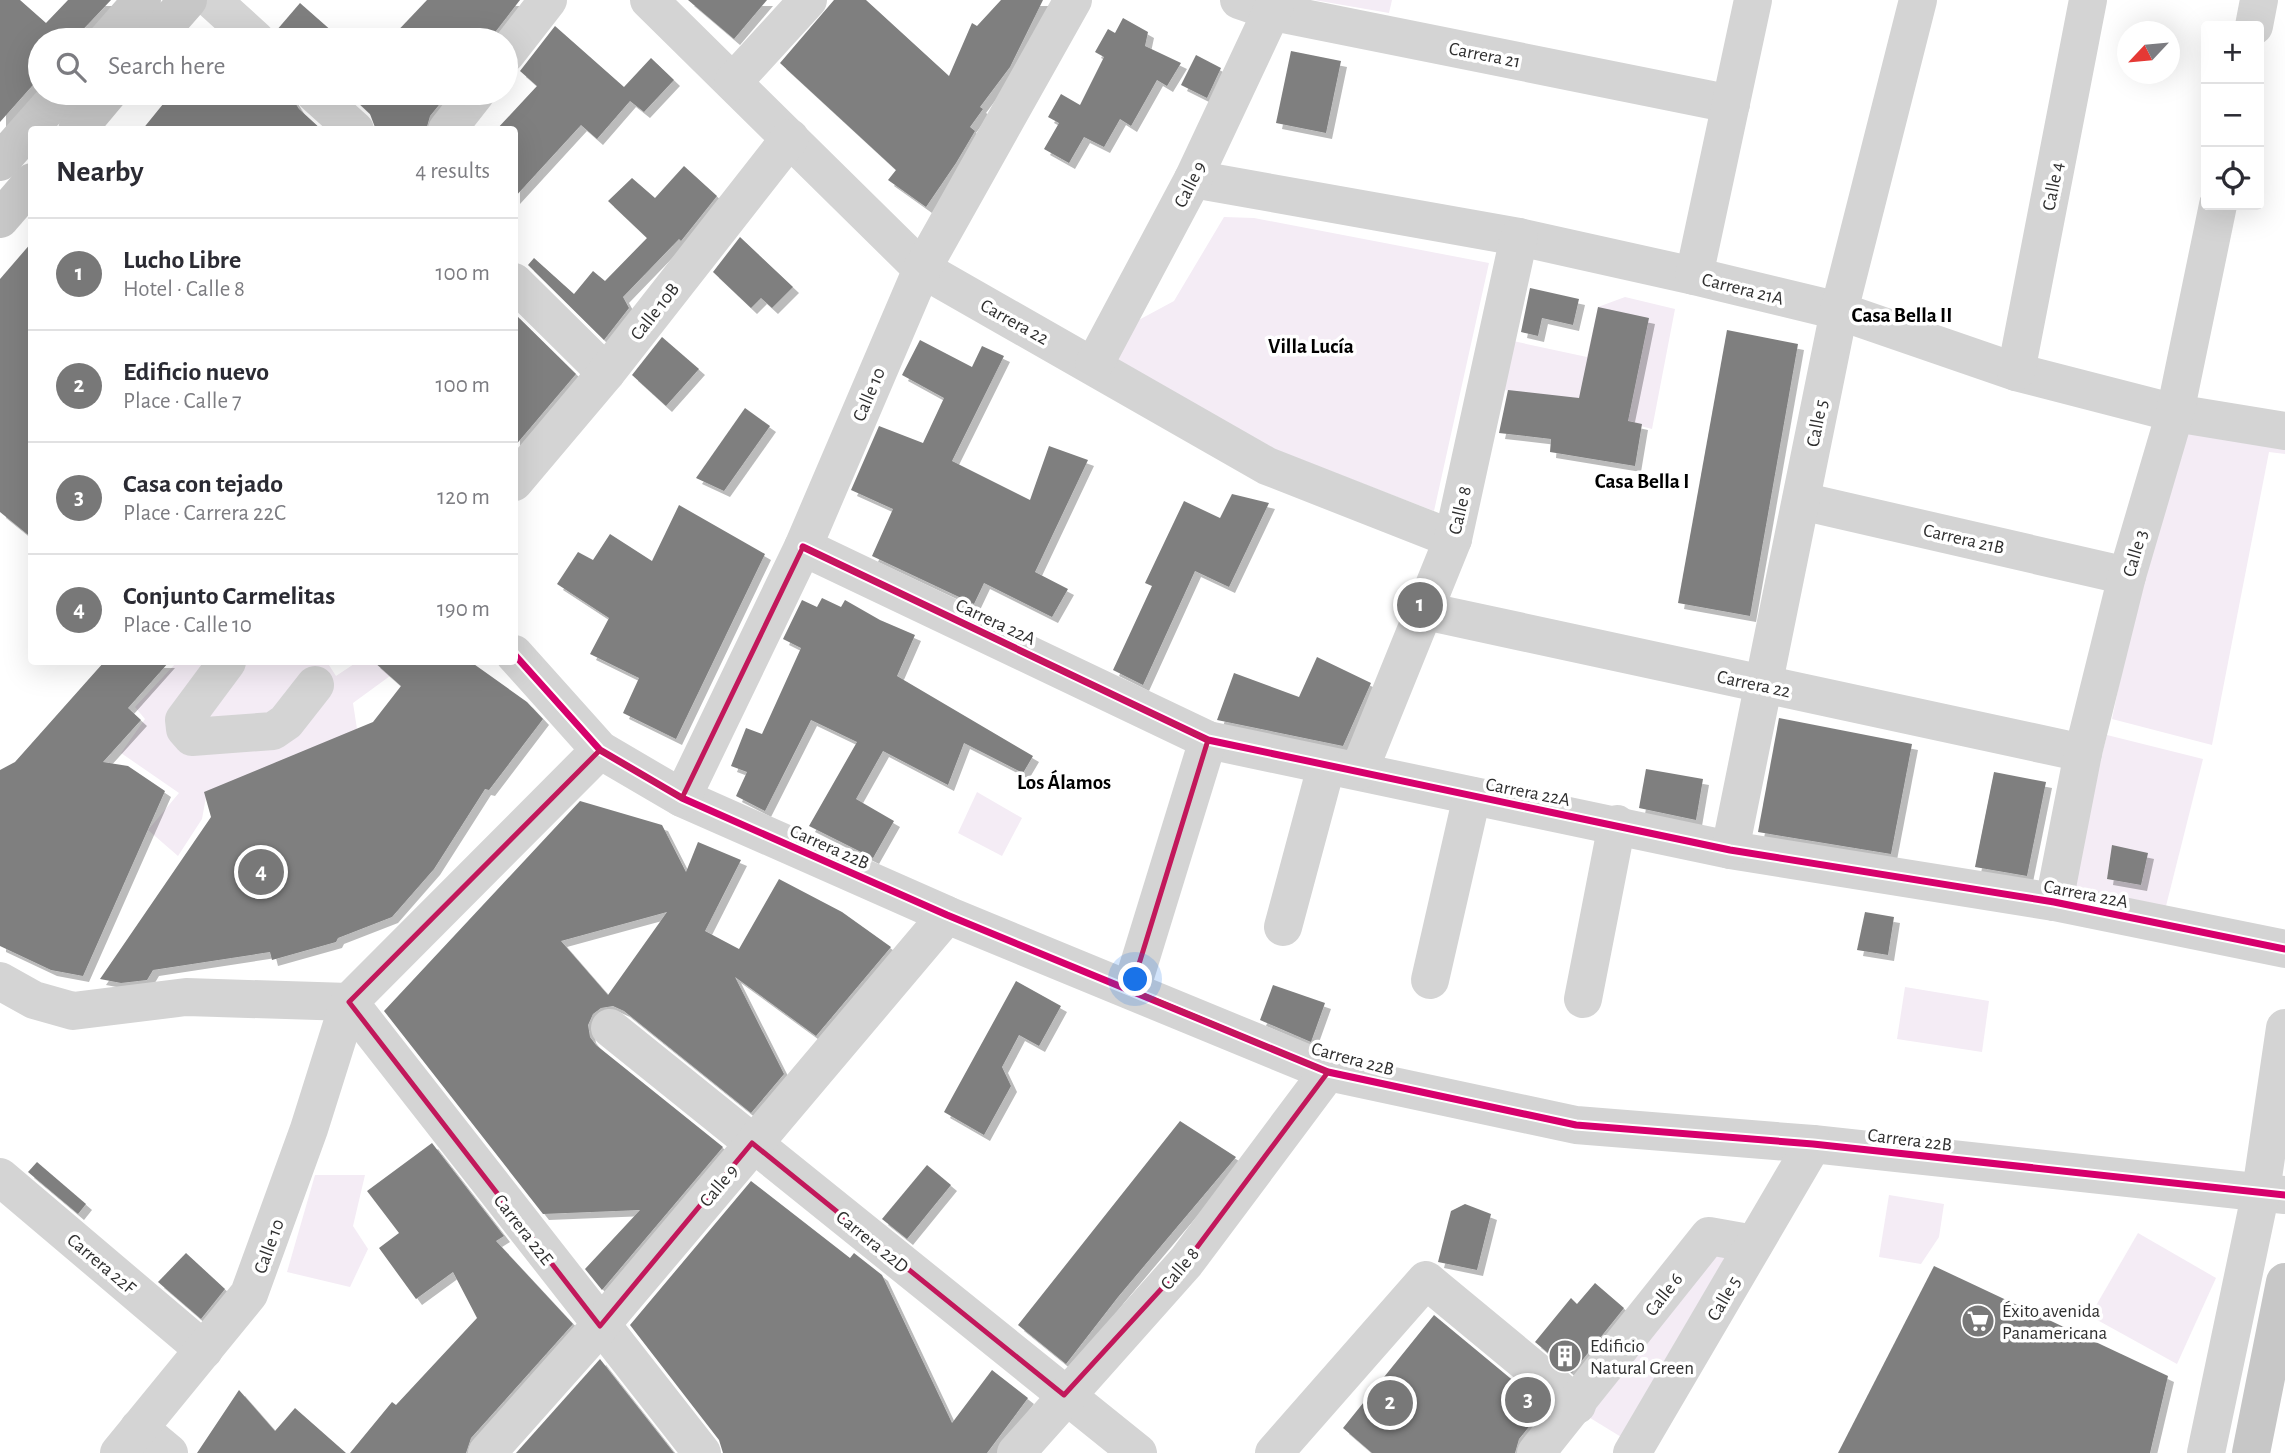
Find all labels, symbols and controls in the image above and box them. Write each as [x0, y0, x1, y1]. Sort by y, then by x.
north arrow [2117, 21, 2180, 84]
map controls [2201, 21, 2264, 210]
button: + [2201, 21, 2264, 84]
search box [28, 28, 518, 105]
street label: Carrera 21 [1447, 39, 1522, 72]
icon: search [52, 48, 90, 86]
text: Search here [108, 53, 226, 79]
button: − [2201, 84, 2264, 147]
button: locate [2201, 147, 2264, 210]
text: Nearby [56, 157, 144, 187]
street label: Calle 9 [1171, 159, 1210, 211]
text: 4 results [415, 160, 490, 183]
street label: Calle 4 [2039, 160, 2067, 212]
text: Lucho Libre [123, 247, 241, 273]
text: 1 [75, 262, 83, 285]
text: 100 m [436, 262, 490, 285]
street label: Carrera 21A [1700, 270, 1785, 309]
text: Hotel · Calle 8 [123, 278, 245, 301]
street label: Calle 10B [627, 280, 683, 344]
street label: Carrera 22 [977, 296, 1052, 349]
district label: Casa Bella II [1852, 305, 1952, 326]
district label: Villa Lucía [1268, 336, 1354, 357]
text: Edificio nuevo [123, 359, 269, 385]
street label: Calle 10 [850, 365, 889, 424]
text: 2 [74, 374, 84, 397]
text: 100 m [436, 374, 490, 397]
text: Place · Calle 7 [123, 390, 242, 413]
street label: Calle 5 [1804, 398, 1831, 449]
text: Casa con tejado [123, 471, 283, 497]
district label: Casa Bella I [1595, 471, 1689, 492]
street label: Calle 8 [1446, 484, 1475, 536]
text: 3 [74, 486, 84, 509]
text: 120 m [437, 486, 490, 509]
text: Place · Carrera 22C [123, 502, 286, 525]
street label: Carrera 21B [1921, 521, 2006, 558]
street label: Calle 3 [2120, 528, 2151, 579]
pin: 1 [1397, 579, 1443, 631]
text: Conjunto Carmelitas [123, 583, 335, 609]
street label: Carrera 22A [953, 596, 1038, 649]
text: 4 [73, 598, 85, 621]
text: 190 m [437, 598, 490, 621]
text: Place · Calle 10 [123, 614, 252, 637]
street label: Carrera 22 [1715, 667, 1793, 702]
district label: Los Álamos [1017, 769, 1111, 793]
street label: Carrera 22A [1484, 775, 1572, 810]
street label: Carrera 22B [787, 821, 872, 873]
pin: 4 [238, 846, 284, 898]
street label: Carrera 22A [2042, 877, 2130, 912]
your location [1118, 962, 1152, 996]
street label: Carrera 22B [1309, 1039, 1396, 1080]
street label: Carrera 22B [1867, 1126, 1953, 1155]
street label: Calle 9 [696, 1161, 742, 1211]
street label: Carrera 22E [490, 1191, 556, 1269]
street label: Carrera 22D [832, 1207, 912, 1277]
street label: Calle 10 [251, 1217, 288, 1276]
street label: Carrera 22F [63, 1230, 139, 1299]
street label: Calle 8 [1157, 1244, 1203, 1294]
street label: Calle 6 [1642, 1270, 1687, 1320]
street label: Calle 5 [1704, 1273, 1745, 1324]
place label: Éxito avenida Panamericana [2002, 1300, 2108, 1343]
supermarket icon: Éxito avenida Panamericana [1959, 1302, 1997, 1340]
building icon: Edificio Natural Green [1546, 1337, 1584, 1375]
place label: Edificio Natural Green [1590, 1337, 1694, 1378]
pin: 3 [1505, 1374, 1551, 1426]
pin: 2 [1367, 1377, 1413, 1429]

